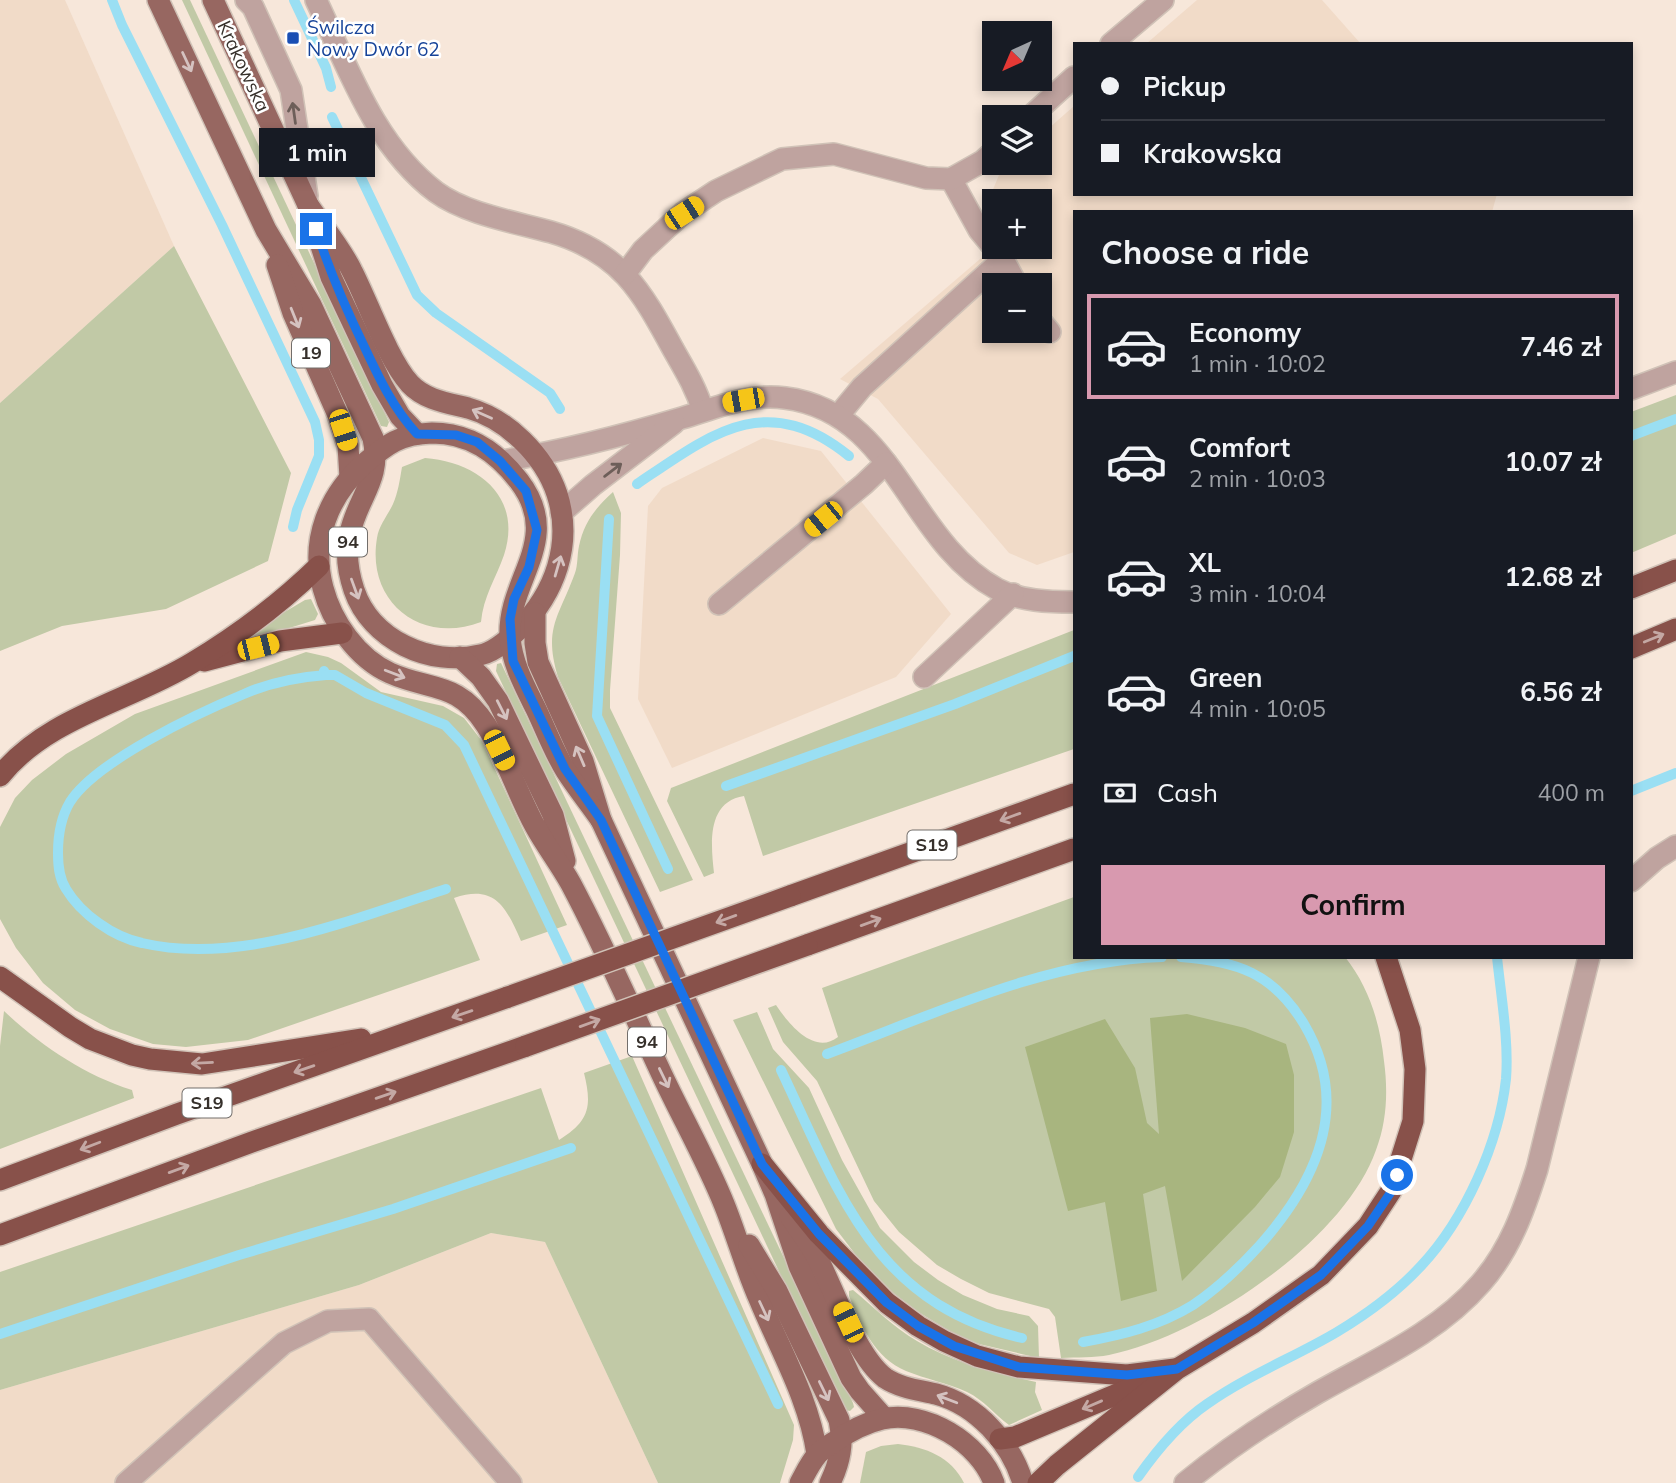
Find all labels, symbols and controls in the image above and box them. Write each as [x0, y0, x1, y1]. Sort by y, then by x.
place label: Świlcza Nowy Dwór 62 [307, 15, 440, 61]
street label: Krakowska [213, 17, 275, 115]
north arrow [982, 21, 1052, 91]
map controls [982, 21, 1052, 343]
marker: Świlcza Nowy Dwór 62 [285, 30, 301, 46]
one-way arrow [180, 51, 194, 72]
text: Pickup [1143, 70, 1226, 103]
one-way arrow [288, 103, 301, 125]
button: layers [982, 105, 1052, 175]
callout: 1 min [258, 128, 374, 176]
text: Krakowska [1143, 137, 1282, 170]
text: 1 min [287, 138, 347, 167]
button: + [982, 189, 1052, 259]
car [661, 193, 708, 233]
route end [300, 213, 332, 245]
text: Choose a ride [1101, 232, 1309, 272]
button: − [982, 273, 1052, 343]
one-way arrow [290, 307, 303, 328]
icon: car [1105, 315, 1168, 378]
text: Economy [1189, 316, 1301, 349]
text: 7.46 zł [1520, 330, 1601, 363]
road number: 19 [292, 338, 330, 368]
text: 1 min · 10:02 [1189, 349, 1326, 378]
car [721, 386, 766, 414]
car [327, 407, 360, 453]
one-way arrow [472, 407, 493, 420]
icon: car [1105, 430, 1168, 493]
text: Comfort [1189, 431, 1290, 464]
text: 10.07 zł [1505, 445, 1601, 478]
one-way arrow [604, 462, 622, 477]
text: 2 min · 10:03 [1189, 464, 1326, 493]
car [801, 498, 846, 540]
road number: 94 [329, 528, 367, 556]
icon: car [1105, 545, 1168, 608]
text: XL [1189, 546, 1221, 579]
one-way arrow [553, 555, 566, 577]
text: 12.68 zł [1505, 560, 1601, 593]
one-way arrow [349, 577, 362, 599]
text: 3 min · 10:04 [1189, 579, 1326, 608]
one-way arrow [1642, 631, 1664, 644]
car [236, 632, 281, 662]
icon: car [1105, 660, 1168, 723]
text: Green [1189, 661, 1262, 694]
one-way arrow [384, 669, 406, 682]
text: 6.56 zł [1520, 675, 1601, 708]
text: 4 min · 10:05 [1189, 694, 1326, 723]
one-way arrow [496, 699, 510, 720]
car [481, 727, 518, 773]
one-way arrow [573, 745, 586, 767]
icon: cash [1101, 774, 1139, 812]
text: Cash [1157, 776, 1218, 809]
text: 400 m [1537, 778, 1605, 807]
one-way arrow [1000, 812, 1022, 824]
road number: S19 [908, 830, 956, 860]
button: Confirm [1101, 865, 1605, 945]
one-way arrow [715, 914, 737, 926]
one-way arrow [860, 915, 882, 927]
one-way arrow [451, 1009, 473, 1021]
one-way arrow [579, 1016, 601, 1028]
road number: 94 [628, 1028, 666, 1056]
one-way arrow [191, 1056, 214, 1069]
one-way arrow [294, 1064, 316, 1076]
one-way arrow [657, 1067, 671, 1088]
road number: S19 [182, 1088, 232, 1118]
one-way arrow [375, 1088, 397, 1100]
one-way arrow [80, 1141, 102, 1153]
route start [1381, 1159, 1413, 1191]
one-way arrow [167, 1162, 189, 1174]
car [830, 1299, 867, 1345]
one-way arrow [758, 1300, 771, 1321]
one-way arrow [818, 1380, 832, 1401]
one-way arrow [936, 1391, 958, 1404]
one-way arrow [1081, 1399, 1103, 1412]

